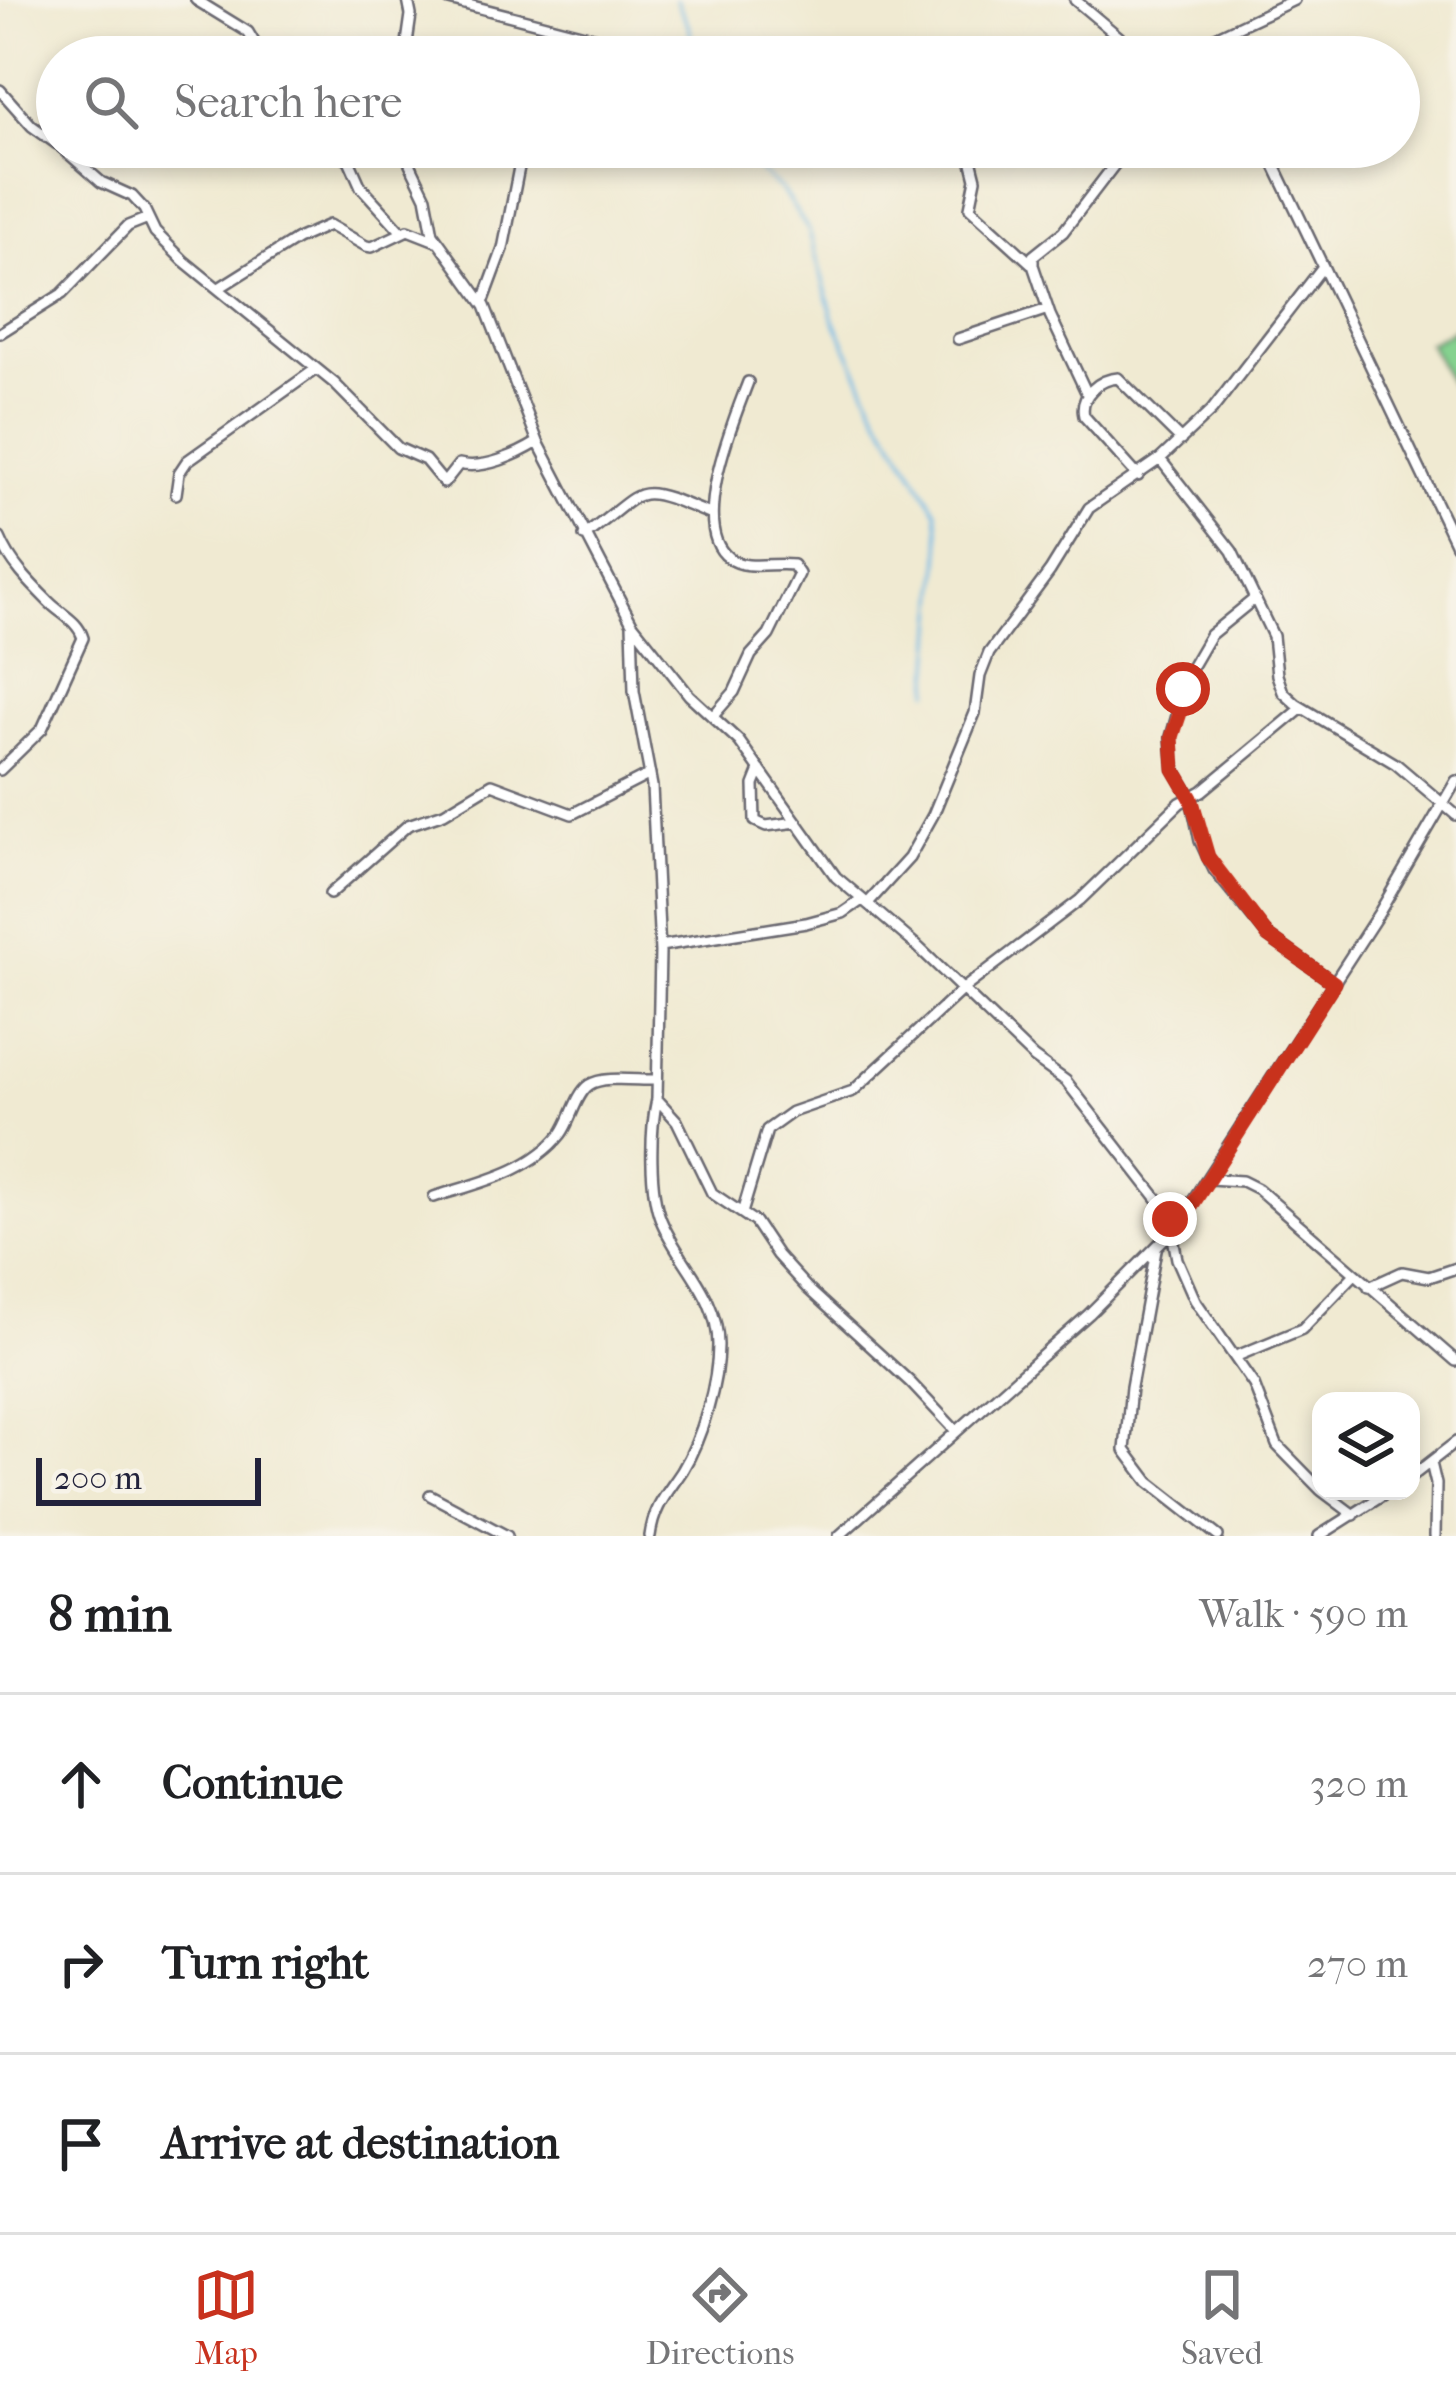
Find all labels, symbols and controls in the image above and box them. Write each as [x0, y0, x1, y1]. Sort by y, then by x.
search box [36, 36, 1420, 168]
icon: search [78, 69, 144, 135]
text: Search here [174, 76, 402, 129]
route start [1156, 662, 1210, 716]
route end [1143, 1192, 1197, 1246]
map controls [1312, 1392, 1420, 1500]
button: layers [1312, 1392, 1420, 1500]
scale bar [36, 1452, 261, 1505]
text: 200 m [54, 1459, 142, 1498]
text: 8 min [48, 1584, 172, 1644]
text: Walk · 590 m [1199, 1591, 1408, 1637]
icon: ahead [48, 1751, 114, 1817]
text: Continue [162, 1757, 343, 1810]
text: 320 m [1310, 1761, 1408, 1807]
icon: right [48, 1931, 114, 1997]
text: Turn right [162, 1937, 369, 1990]
text: 270 m [1307, 1941, 1408, 1987]
icon: arrive [48, 2111, 114, 2177]
text: Arrive at destination [162, 2117, 559, 2170]
tab: Map [193, 2262, 259, 2373]
tab: Directions [646, 2262, 794, 2373]
tab: Saved [1181, 2262, 1263, 2373]

